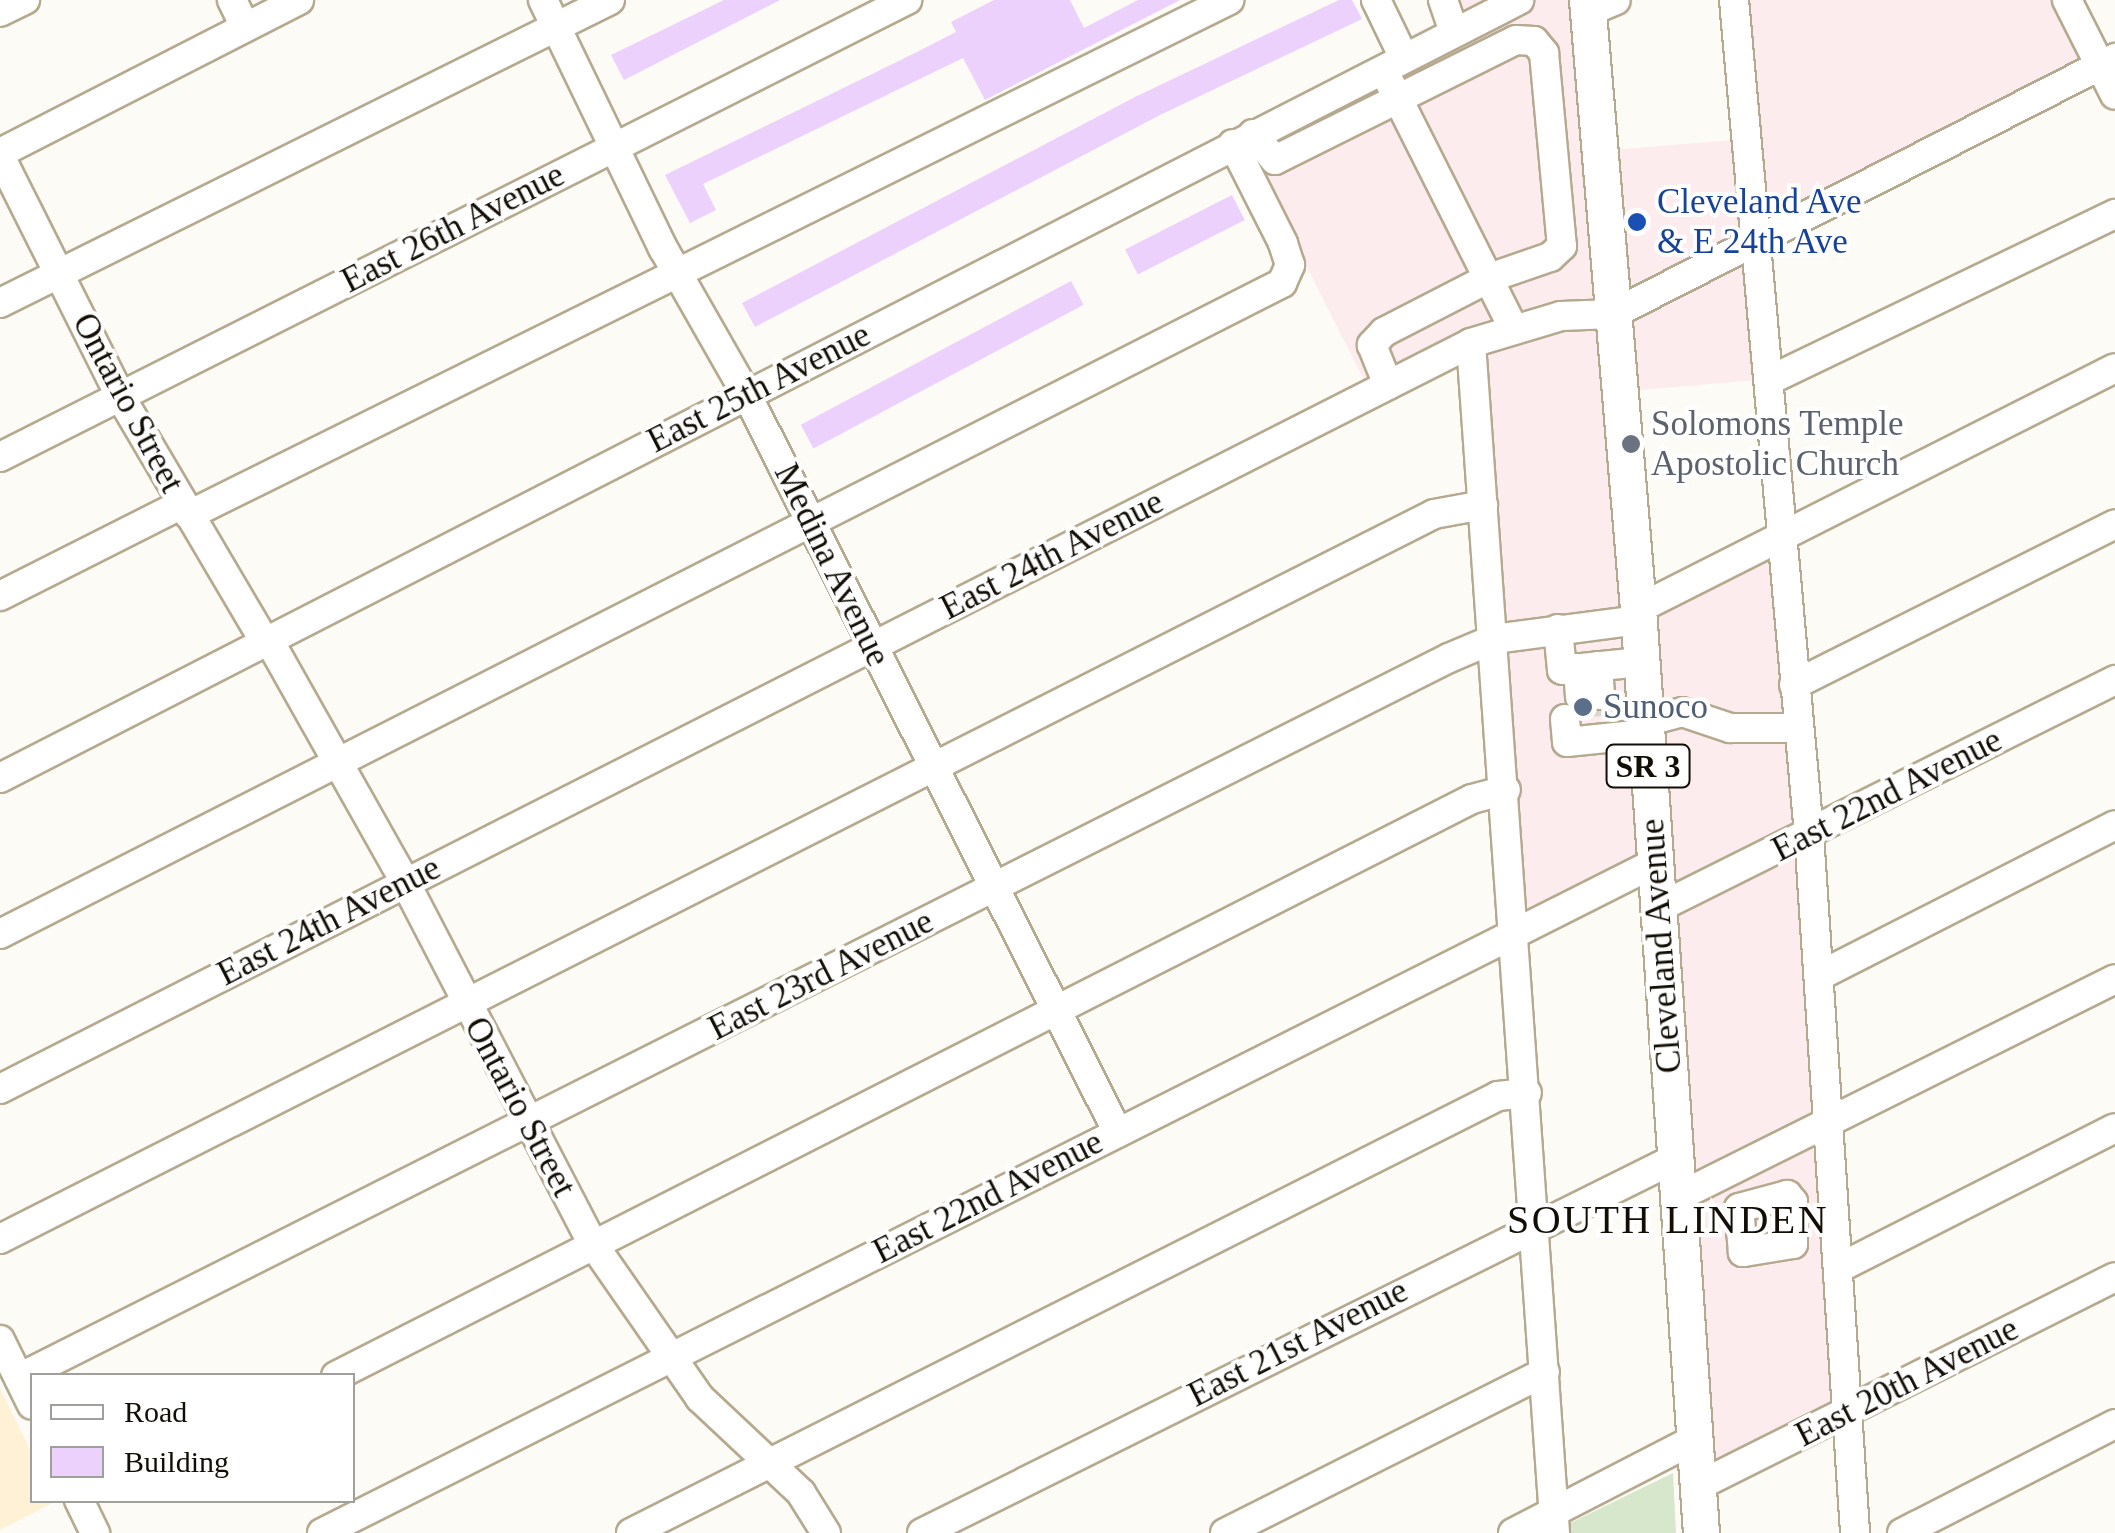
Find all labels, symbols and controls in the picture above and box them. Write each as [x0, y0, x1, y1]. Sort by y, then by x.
street label: East 26th Avenue [334, 153, 572, 303]
place label: Cleveland Ave & E 24th Ave [1657, 181, 1863, 263]
marker: Cleveland Ave & E 24th Ave [1626, 211, 1648, 233]
street label: Ontario Street [63, 306, 193, 500]
street label: East 25th Avenue [640, 313, 878, 463]
place label: Solomons Temple Apostolic Church [1651, 403, 1904, 485]
marker: Solomons Temple Apostolic Church [1620, 433, 1642, 455]
street label: Medina Avenue [764, 456, 900, 674]
street label: East 24th Avenue [933, 480, 1171, 630]
place label: Sunoco [1603, 686, 1708, 728]
marker: Sunoco [1572, 696, 1594, 718]
street label: East 22nd Avenue [1764, 719, 2010, 871]
road number: SR 3 [1606, 739, 1690, 793]
street label: Cleveland Avenue [1631, 816, 1691, 1076]
street label: East 24th Avenue [210, 846, 448, 996]
street label: East 23rd Avenue [701, 900, 941, 1050]
street label: Ontario Street [455, 1010, 585, 1204]
street label: East 22nd Avenue [865, 1121, 1111, 1273]
district label: SOUTH LINDEN [1507, 1196, 1829, 1244]
street label: East 21st Avenue [1180, 1269, 1416, 1417]
street label: East 20th Avenue [1788, 1307, 2026, 1457]
legend [30, 1373, 355, 1503]
text: Road [124, 1395, 187, 1428]
text: Building [124, 1445, 229, 1478]

